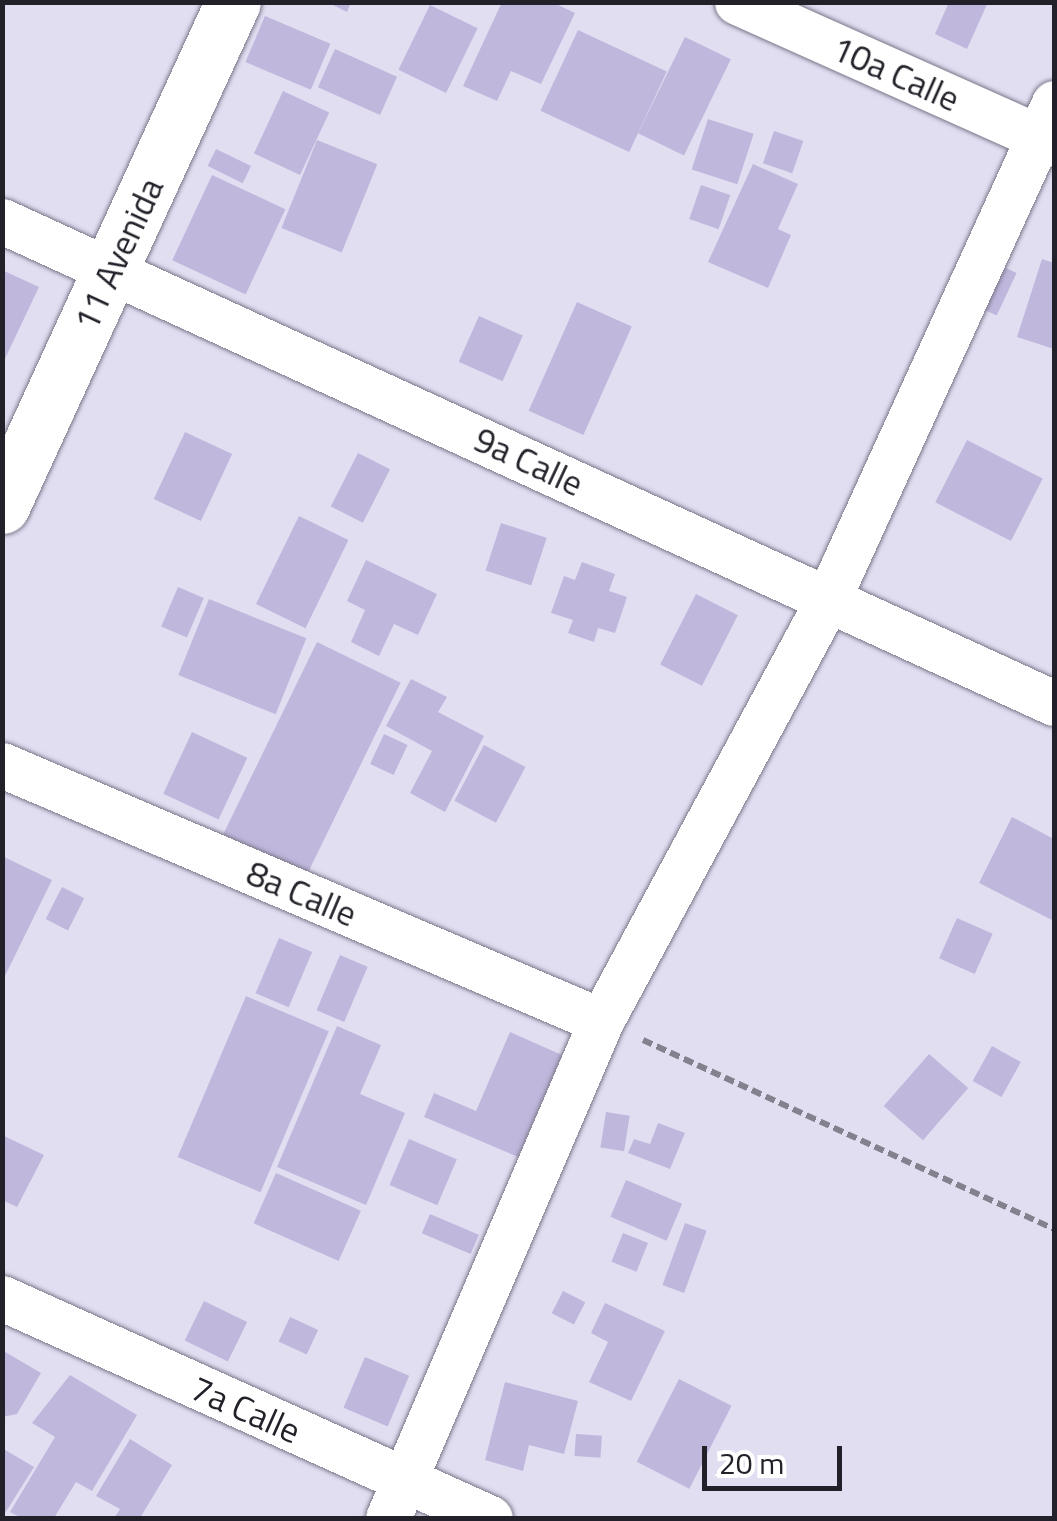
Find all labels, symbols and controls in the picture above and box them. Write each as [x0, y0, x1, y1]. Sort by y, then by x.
street label: 10a Calle [826, 26, 966, 120]
street label: 11 Avenida [64, 171, 172, 337]
street label: 9a Calle [468, 418, 590, 504]
street label: 8a Calle [241, 851, 363, 935]
street label: 7a Calle [185, 1366, 307, 1452]
scale bar [707, 1426, 847, 1488]
text: 20 m [719, 1440, 784, 1486]

